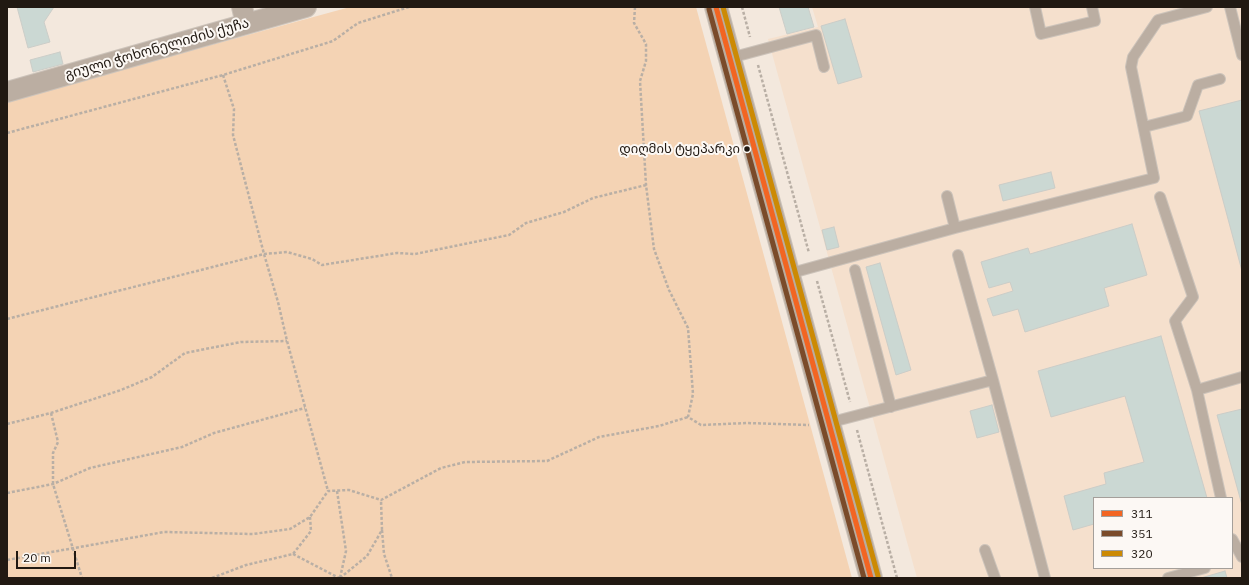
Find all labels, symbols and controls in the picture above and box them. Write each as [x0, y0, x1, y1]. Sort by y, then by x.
street label: გიული ჭოხონელიძის ქუჩა [63, 15, 251, 83]
place label: დიღმის ტყეპარკი [619, 141, 740, 157]
marker: დიღმის ტყეპარკი [742, 144, 752, 154]
legend [1093, 497, 1233, 569]
text: 311 [1131, 506, 1153, 521]
text: 351 [1131, 526, 1153, 541]
scale bar [18, 543, 78, 569]
text: 320 [1131, 546, 1153, 561]
text: 20 m [23, 550, 51, 565]

